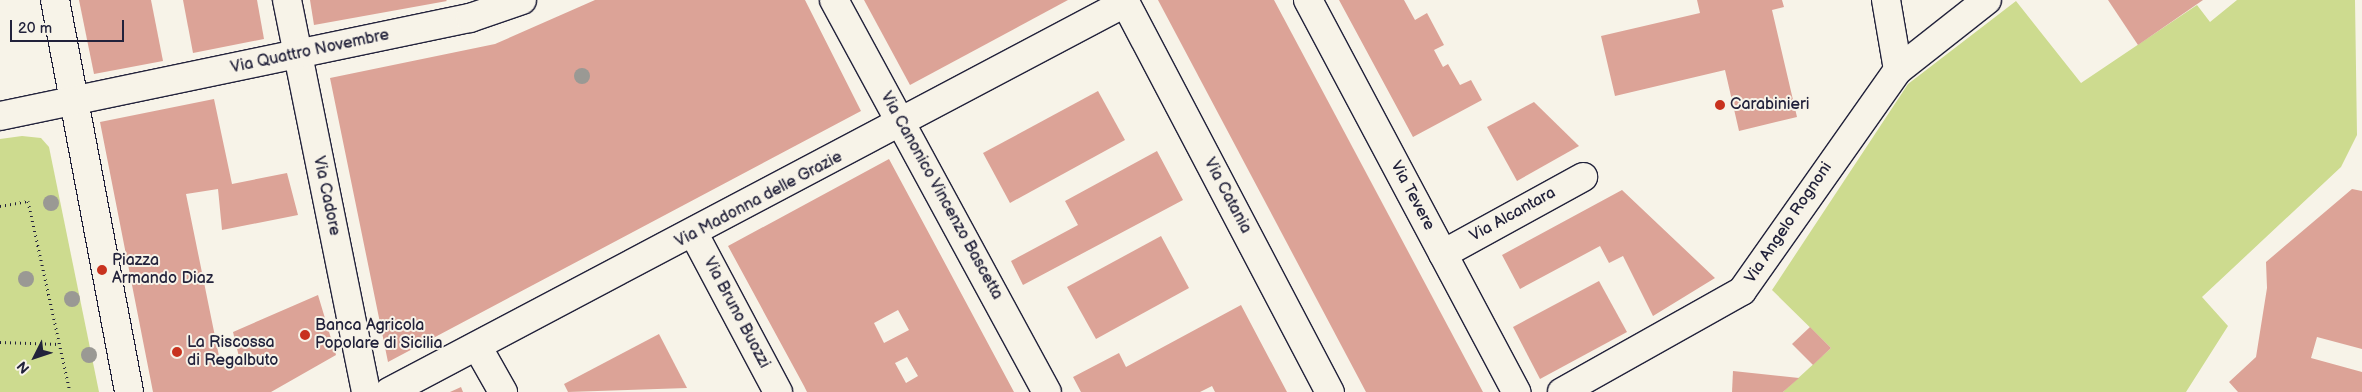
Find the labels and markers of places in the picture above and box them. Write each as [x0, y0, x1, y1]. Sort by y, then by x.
place label: Carabinieri [1730, 95, 1809, 115]
marker: Carabinieri [1714, 99, 1726, 111]
place label: Piazza Armando Diaz [112, 251, 214, 289]
marker: Piazza Armando Diaz [96, 264, 108, 276]
place label: Banca Agricola Popolare di Sicilia [315, 316, 443, 354]
marker: Banca Agricola Popolare di Sicilia [299, 329, 311, 341]
place label: La Riscossa di Regalbuto [187, 333, 278, 371]
marker: La Riscossa di Regalbuto [171, 346, 183, 358]

